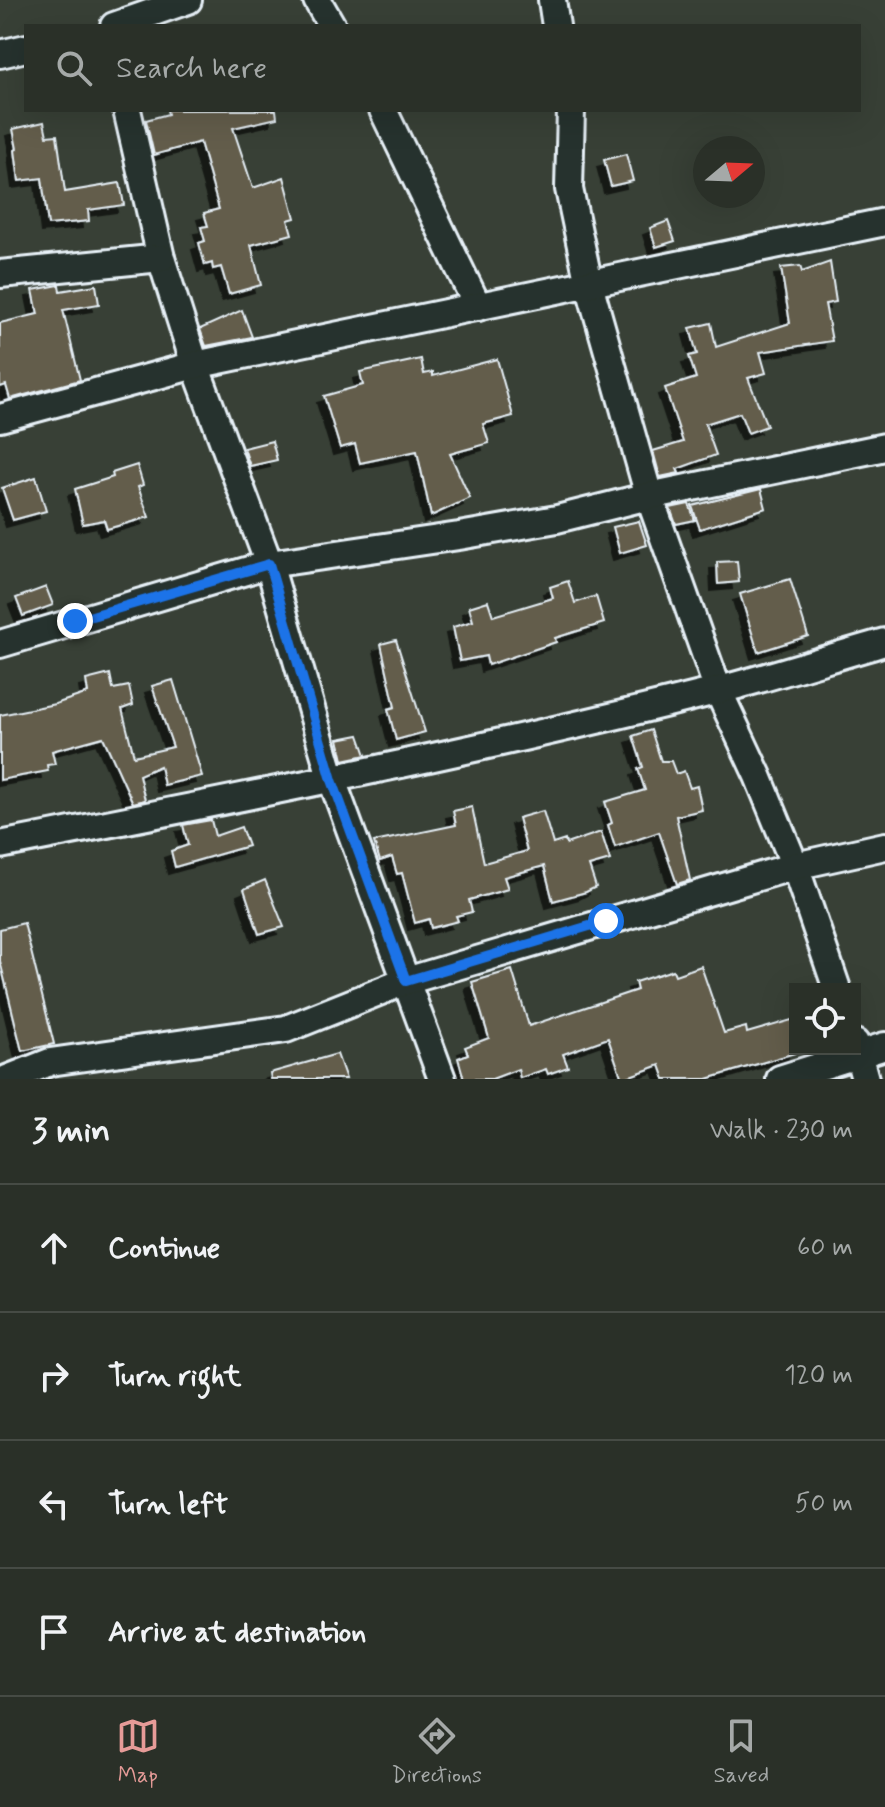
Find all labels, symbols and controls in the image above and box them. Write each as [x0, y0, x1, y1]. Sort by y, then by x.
search box [24, 24, 861, 112]
icon: search [52, 46, 96, 90]
text: Search here [116, 49, 267, 88]
north arrow [693, 136, 765, 208]
route end [57, 603, 93, 639]
route start [588, 903, 624, 939]
map controls [789, 983, 861, 1055]
button: locate [789, 983, 861, 1055]
text: 3 min [32, 1109, 110, 1154]
text: Walk · 230 m [710, 1114, 853, 1148]
icon: ahead [32, 1226, 76, 1270]
text: Continue [108, 1229, 220, 1268]
text: 60 m [797, 1231, 853, 1265]
icon: right [32, 1354, 76, 1398]
text: Turn right [108, 1357, 241, 1396]
text: 120 m [784, 1359, 853, 1393]
icon: left [32, 1482, 76, 1526]
text: Turn left [108, 1485, 228, 1524]
text: 50 m [795, 1487, 853, 1521]
icon: arrive [32, 1610, 76, 1654]
text: Arrive at destination [108, 1613, 366, 1652]
tab: Map [116, 1714, 160, 1790]
tab: Directions [391, 1714, 482, 1790]
tab: Saved [714, 1714, 769, 1790]

